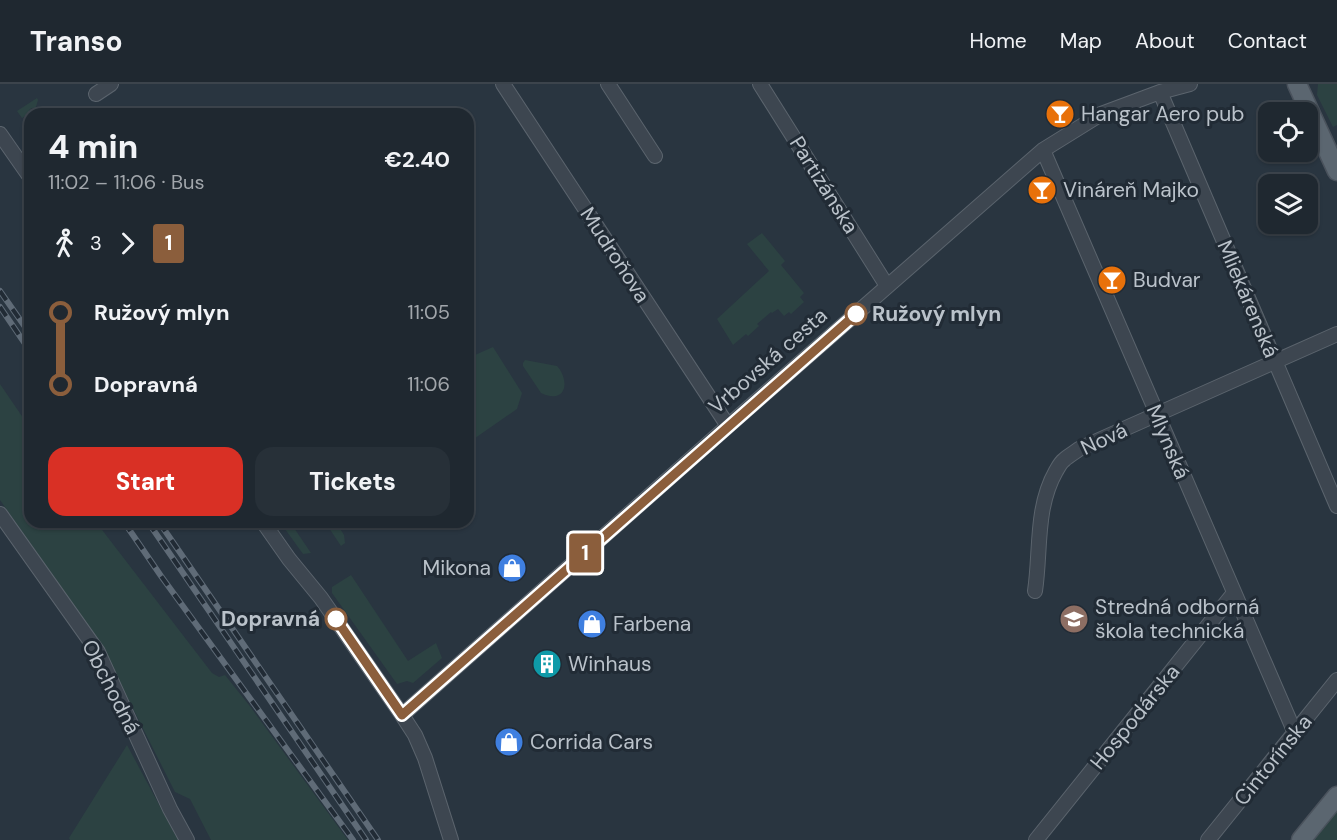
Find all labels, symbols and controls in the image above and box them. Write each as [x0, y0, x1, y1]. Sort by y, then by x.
text: Transo [30, 23, 123, 60]
text: Home [969, 27, 1027, 55]
text: Map [1060, 27, 1102, 55]
text: About [1135, 27, 1195, 55]
text: Contact [1228, 27, 1307, 55]
bar icon: Hangar Aero pub [1044, 98, 1076, 130]
place label: Hangar Aero pub [1081, 100, 1244, 128]
map controls [1258, 102, 1318, 234]
button: locate [1258, 102, 1318, 162]
text: 4 min [48, 125, 138, 168]
street label: Partizánska [783, 131, 865, 239]
text: €2.40 [385, 145, 450, 174]
text: 11:02 – 11:06 · Bus [48, 169, 204, 195]
bar icon: Vináreň Majko [1026, 174, 1058, 206]
button: layers [1258, 174, 1318, 234]
place label: Vináreň Majko [1063, 176, 1199, 204]
street label: Mudroňova [574, 202, 656, 308]
icon: walk [48, 227, 81, 260]
icon: forward [111, 227, 144, 260]
text: 1 [165, 229, 172, 257]
text: 3 [90, 230, 102, 256]
street label: Mliekárenská [1211, 236, 1285, 362]
bar icon: Budvar [1096, 264, 1128, 296]
place label: Budvar [1133, 266, 1201, 294]
text: Ružový mlyn [94, 298, 229, 327]
text: 11:05 [408, 299, 450, 325]
place label: Ružový mlyn [872, 300, 1001, 328]
street label: Vrbovská cesta [703, 302, 833, 420]
marker: Ružový mlyn [845, 303, 867, 325]
text: Dopravná [94, 370, 198, 399]
text: 11:06 [407, 371, 450, 397]
street label: Mlynská [1140, 400, 1196, 484]
street label: Nová [1076, 416, 1132, 462]
button: Start [48, 447, 243, 516]
button: Tickets [255, 447, 450, 516]
line badge: 1 [566, 534, 604, 572]
text: 1 [581, 539, 589, 567]
shop icon: Mikona [496, 552, 528, 584]
place label: Mikona [423, 554, 491, 582]
place label: Stredná odborná škola technická [1095, 593, 1259, 645]
school or university icon: Stredná odborná škola technická [1058, 603, 1090, 635]
place label: Dopravná [221, 605, 320, 633]
marker: Dopravná [325, 608, 347, 630]
shop icon: Farbena [576, 608, 608, 640]
place label: Farbena [613, 610, 691, 638]
street label: Obchodná [75, 635, 147, 739]
building icon: Winhaus [531, 648, 563, 680]
place label: Winhaus [568, 650, 652, 678]
street label: Hospodárska [1084, 659, 1186, 775]
street label: Cintorínska [1228, 709, 1318, 811]
shop icon: Corrida Cars [493, 726, 525, 758]
place label: Corrida Cars [530, 728, 653, 756]

